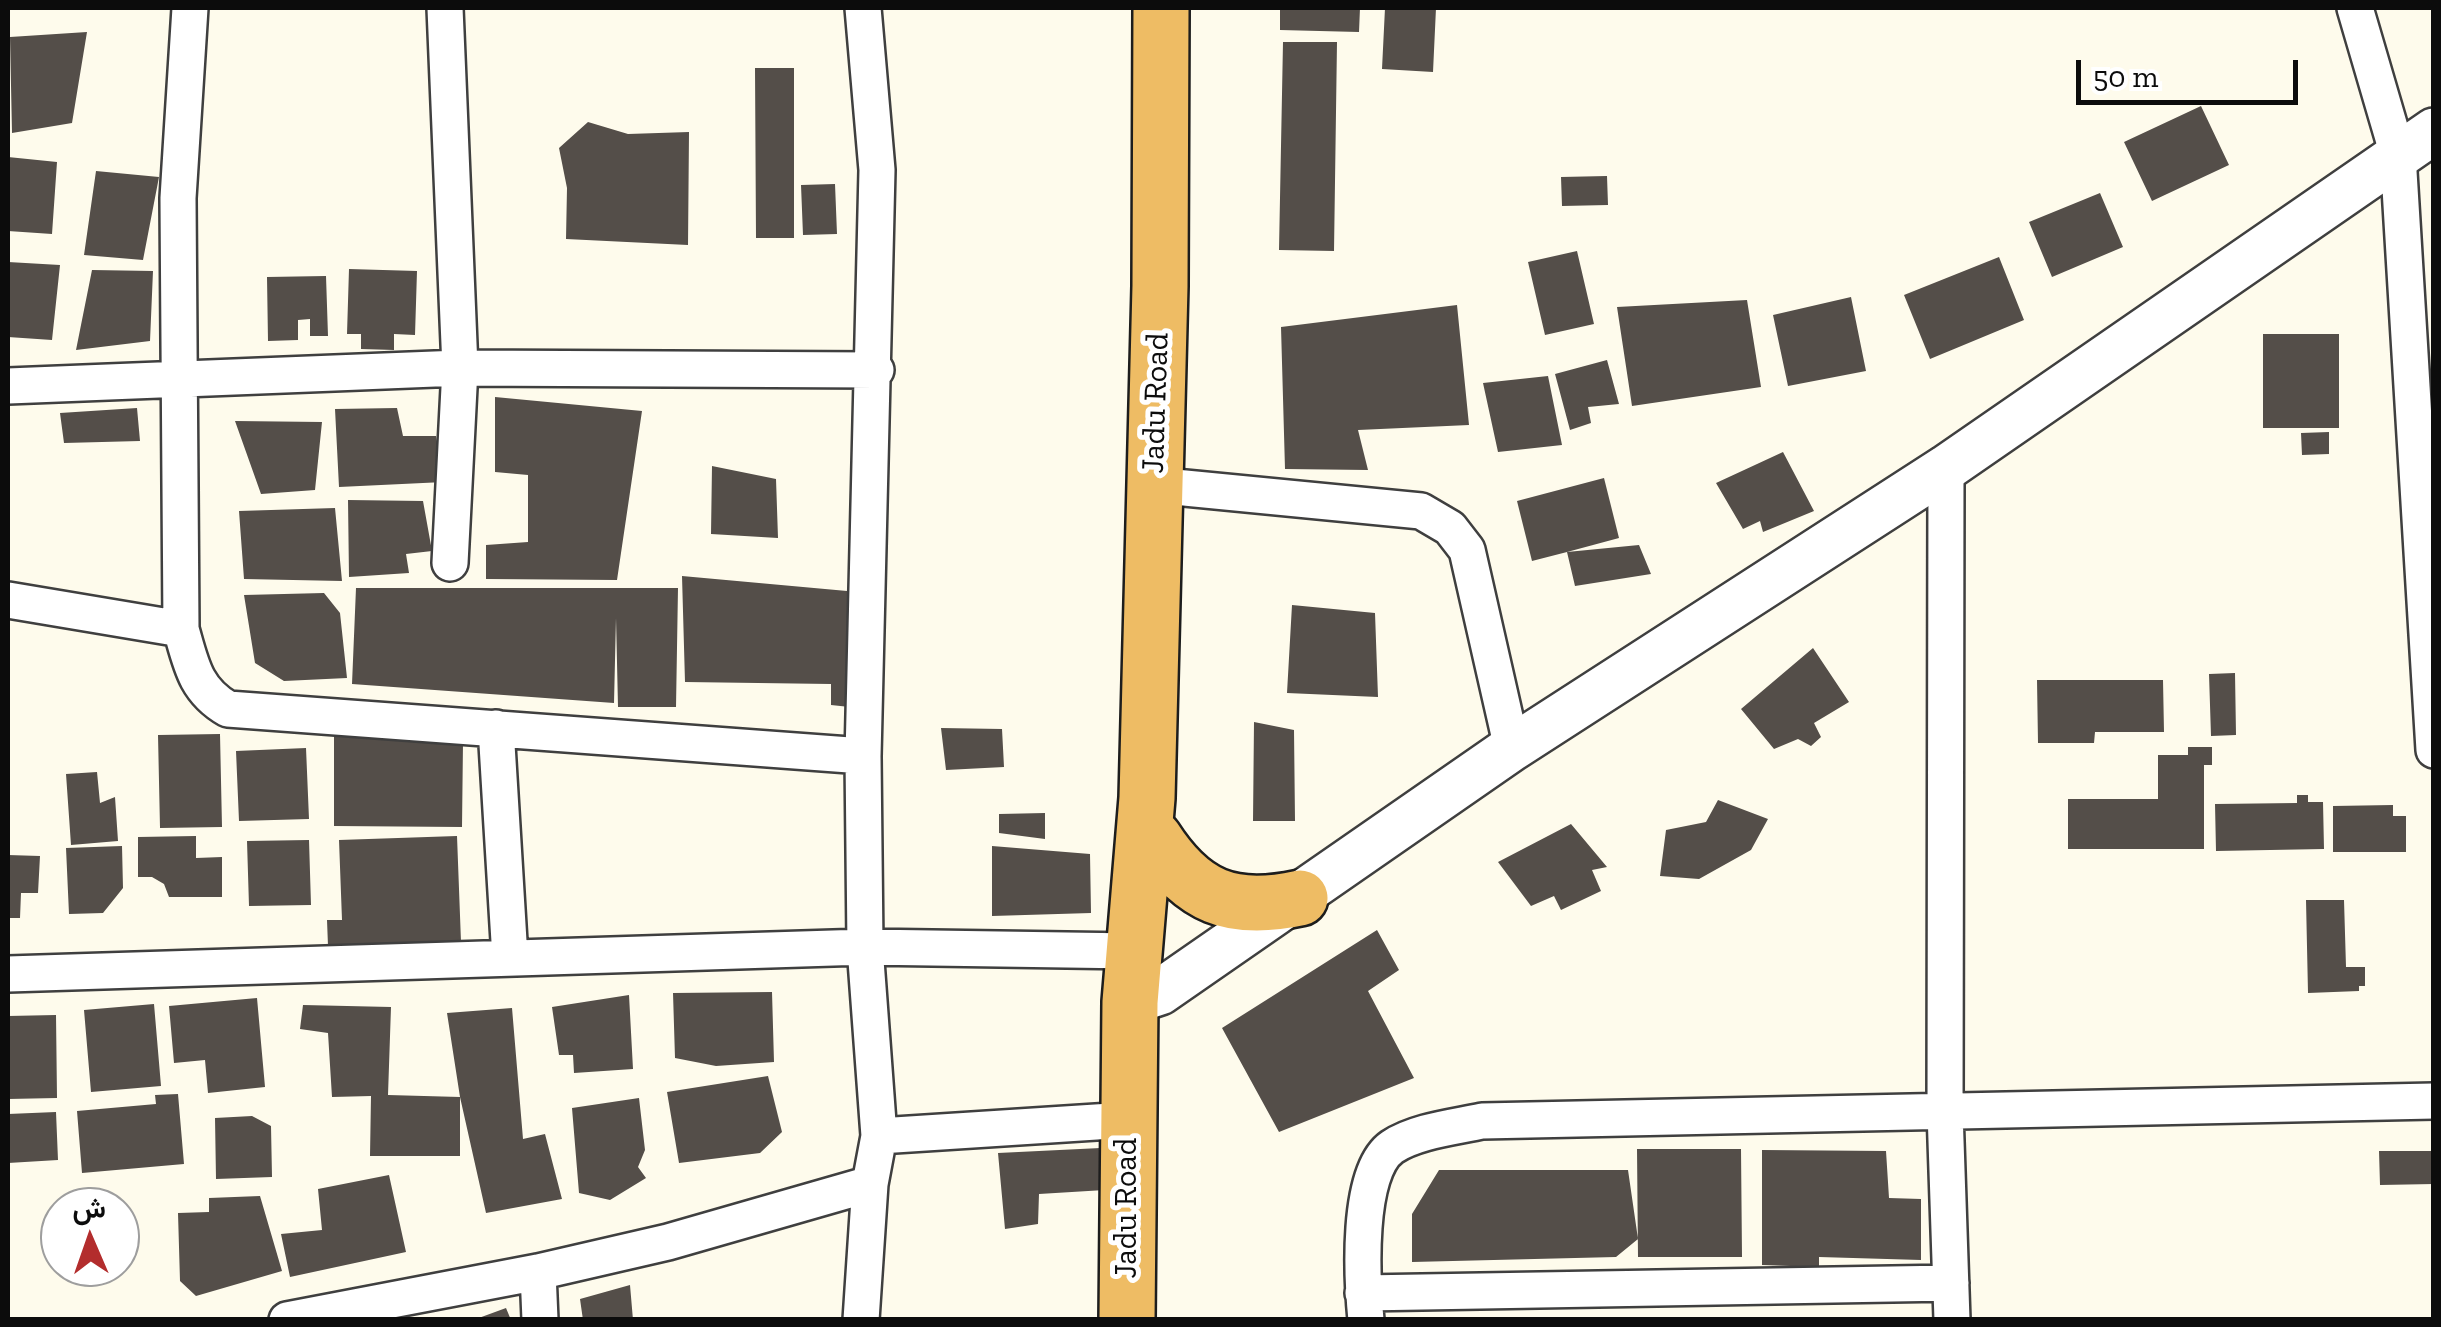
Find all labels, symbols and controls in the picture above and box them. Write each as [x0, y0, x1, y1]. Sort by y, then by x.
scale bar [2081, 40, 2304, 102]
text: 50 m [2093, 59, 2158, 95]
street label: Jadu Road [1134, 332, 1178, 474]
street label: Jadu Road [1108, 1138, 1146, 1278]
north arrow [40, 1187, 140, 1287]
text: ش [72, 1191, 106, 1226]

